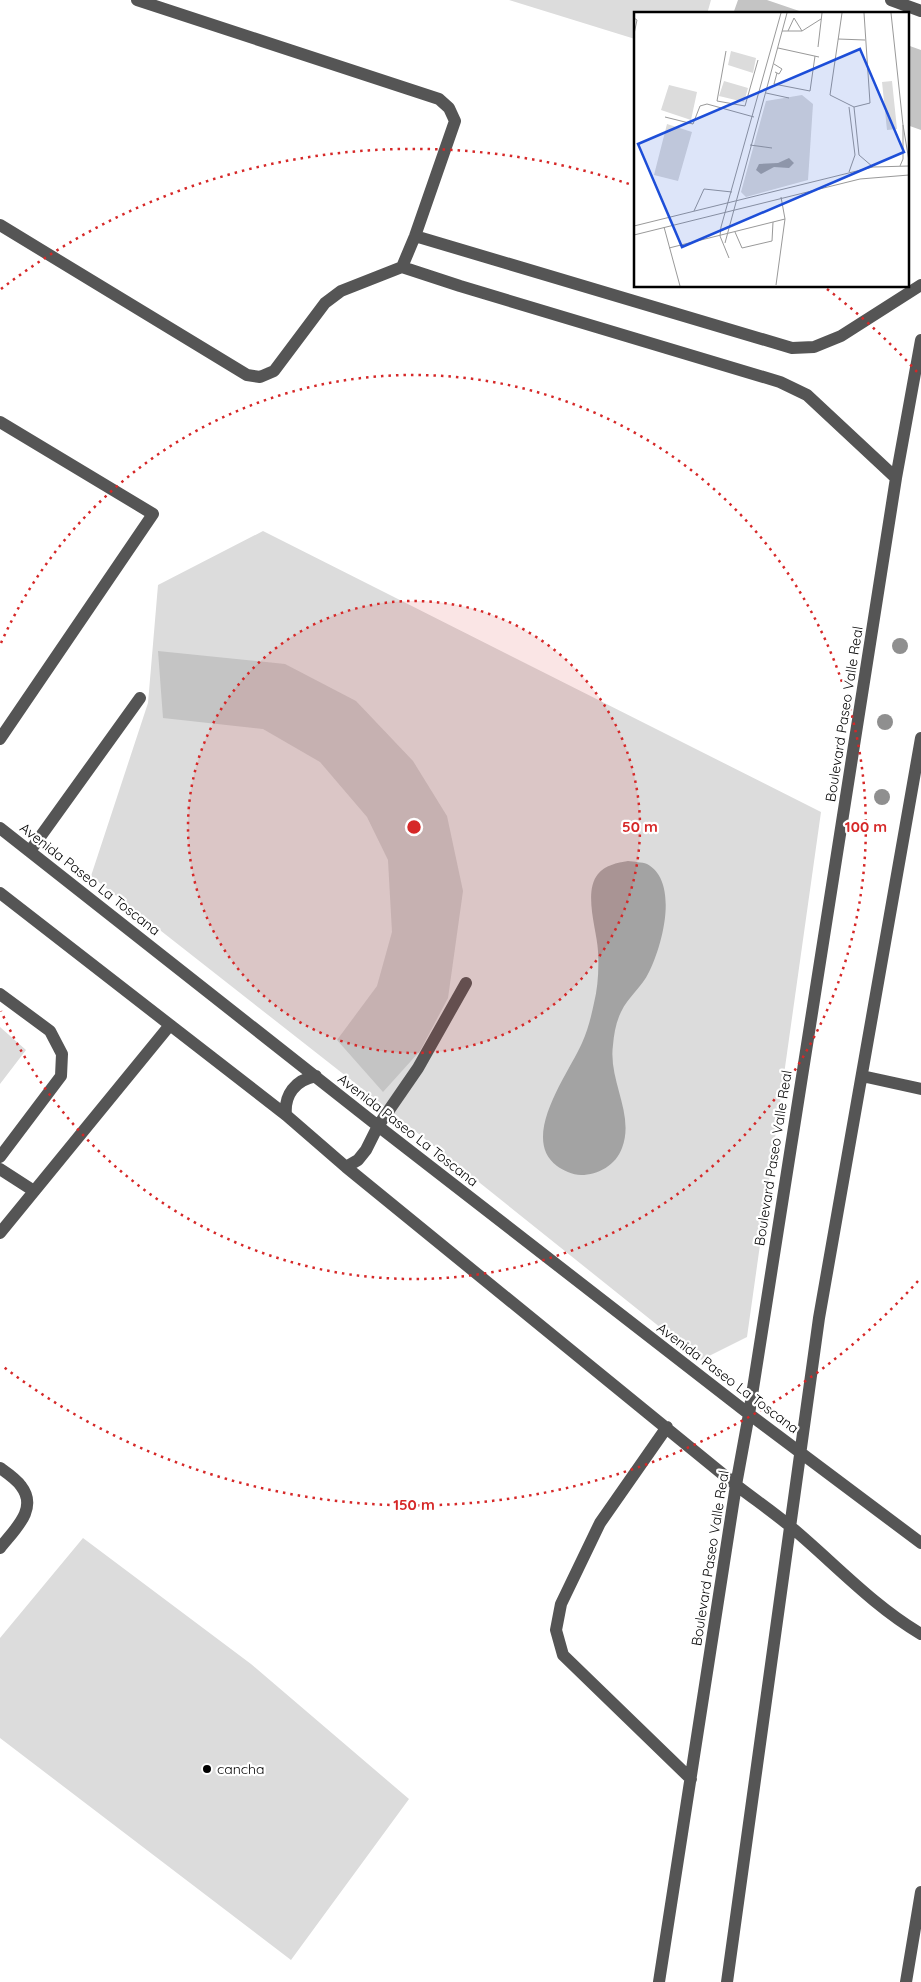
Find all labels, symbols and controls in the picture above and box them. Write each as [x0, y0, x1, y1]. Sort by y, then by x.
inset map [634, 12, 908, 288]
street label: Boulevard Paseo Valle Real [821, 625, 867, 803]
text: 50 m [622, 817, 658, 836]
text: 100 m [845, 817, 887, 836]
centre of rings [405, 818, 423, 836]
street label: Avenida Paseo La Toscana [16, 819, 164, 939]
street label: Boulevard Paseo Valle Real [750, 1069, 796, 1247]
street label: Avenida Paseo La Toscana [334, 1070, 482, 1190]
street label: Avenida Paseo La Toscana [653, 1319, 803, 1437]
street label: Boulevard Paseo Valle Real [687, 1469, 733, 1647]
text: 150 m [393, 1495, 435, 1514]
place label: cancha [217, 1760, 265, 1778]
marker: cancha [201, 1763, 213, 1775]

